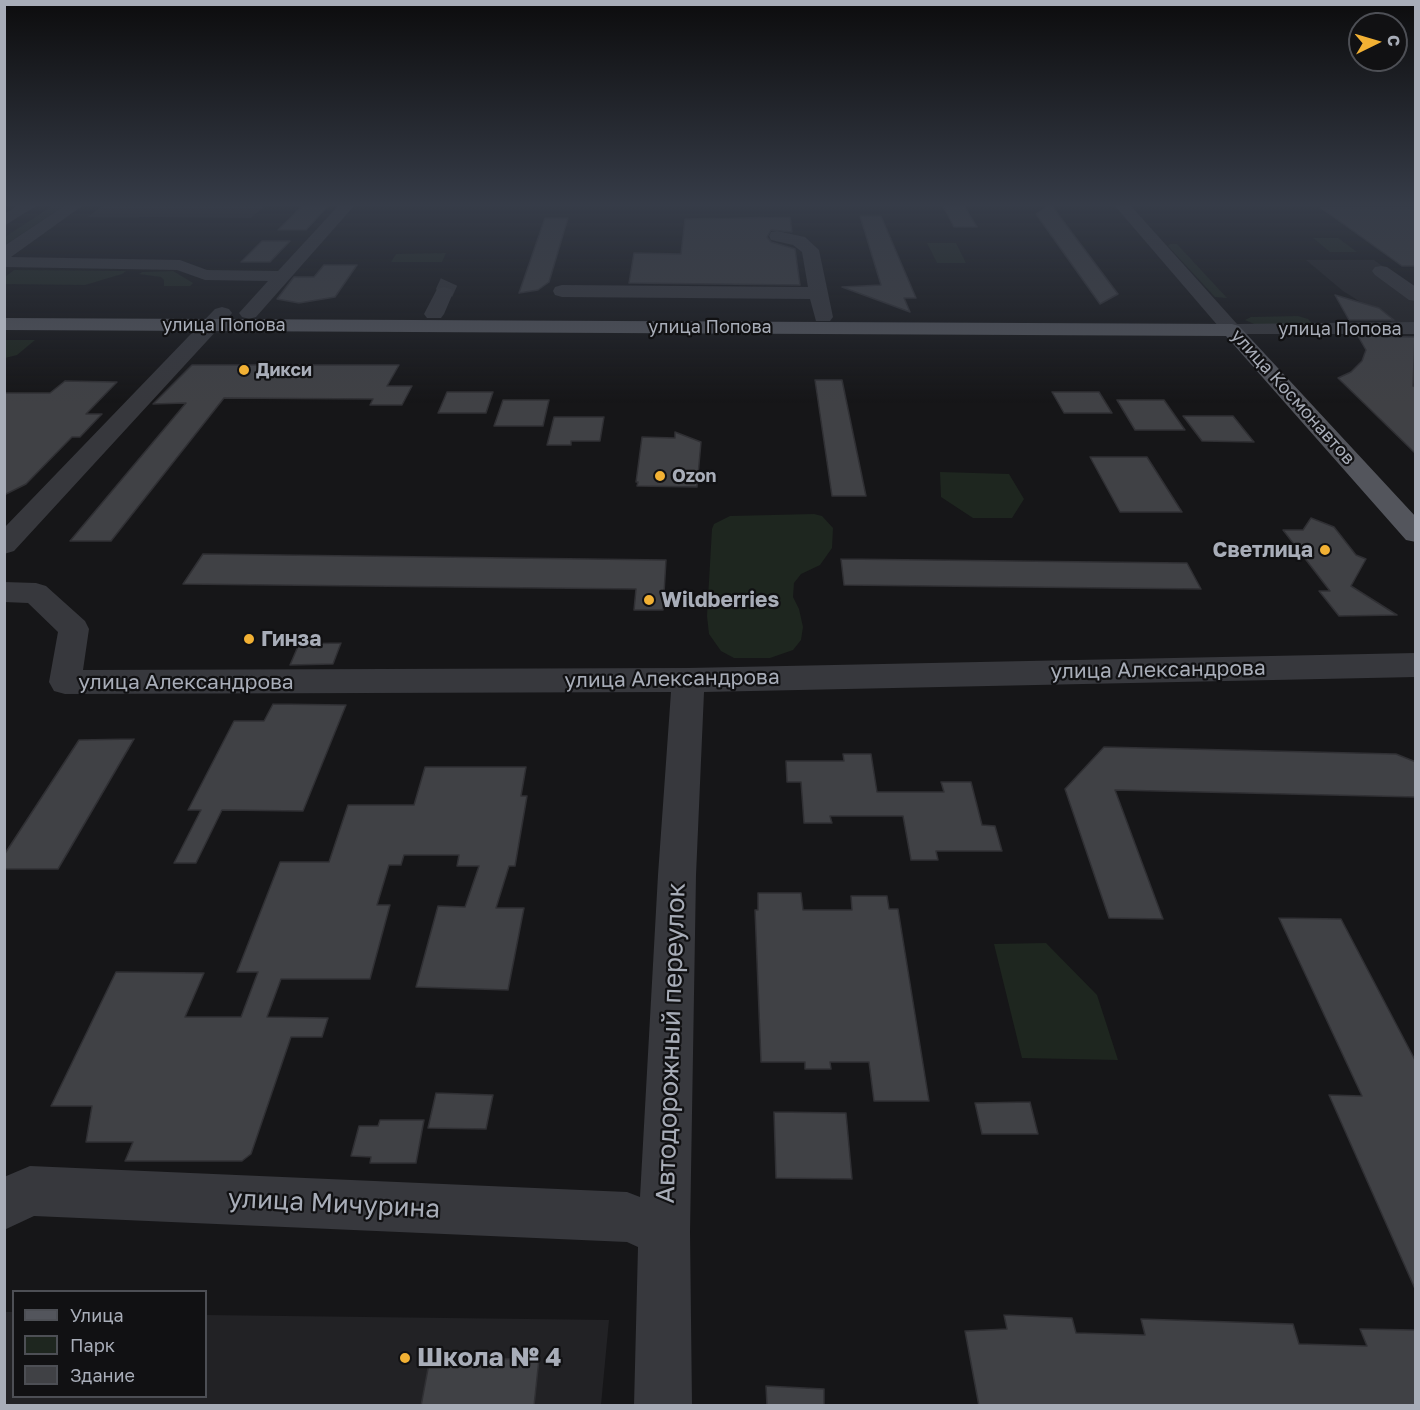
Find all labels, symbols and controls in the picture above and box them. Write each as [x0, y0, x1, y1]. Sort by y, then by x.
north arrow [1348, 12, 1408, 72]
text: С [1383, 34, 1404, 47]
street label: улица Попова [162, 314, 286, 336]
street label: улица Попова [648, 316, 772, 338]
street label: улица Попова [1278, 318, 1402, 340]
street label: улица Космонавтов [1227, 325, 1359, 469]
place label: Дикси [256, 359, 312, 381]
marker: Дикси [237, 363, 251, 377]
place label: Ozon [672, 465, 716, 487]
marker: Ozon [653, 469, 667, 483]
place label: Светлица [1213, 537, 1313, 563]
marker: Светлица [1318, 543, 1332, 557]
place label: Wildberries [661, 587, 779, 613]
marker: Wildberries [642, 593, 656, 607]
place label: Гинза [261, 626, 321, 652]
marker: Гинза [242, 632, 256, 646]
street label: улица Александрова [1050, 656, 1266, 684]
street label: улица Александрова [564, 665, 780, 693]
street label: улица Александрова [78, 669, 294, 695]
street label: Автодорожный переулок [650, 882, 692, 1204]
street label: улица Мичурина [227, 1183, 441, 1225]
legend [12, 1290, 207, 1398]
text: Улица [70, 1304, 124, 1326]
text: Парк [70, 1334, 115, 1356]
place label: Школа № 4 [417, 1342, 562, 1374]
marker: Школа № 4 [398, 1351, 412, 1365]
text: Здание [70, 1364, 135, 1386]

